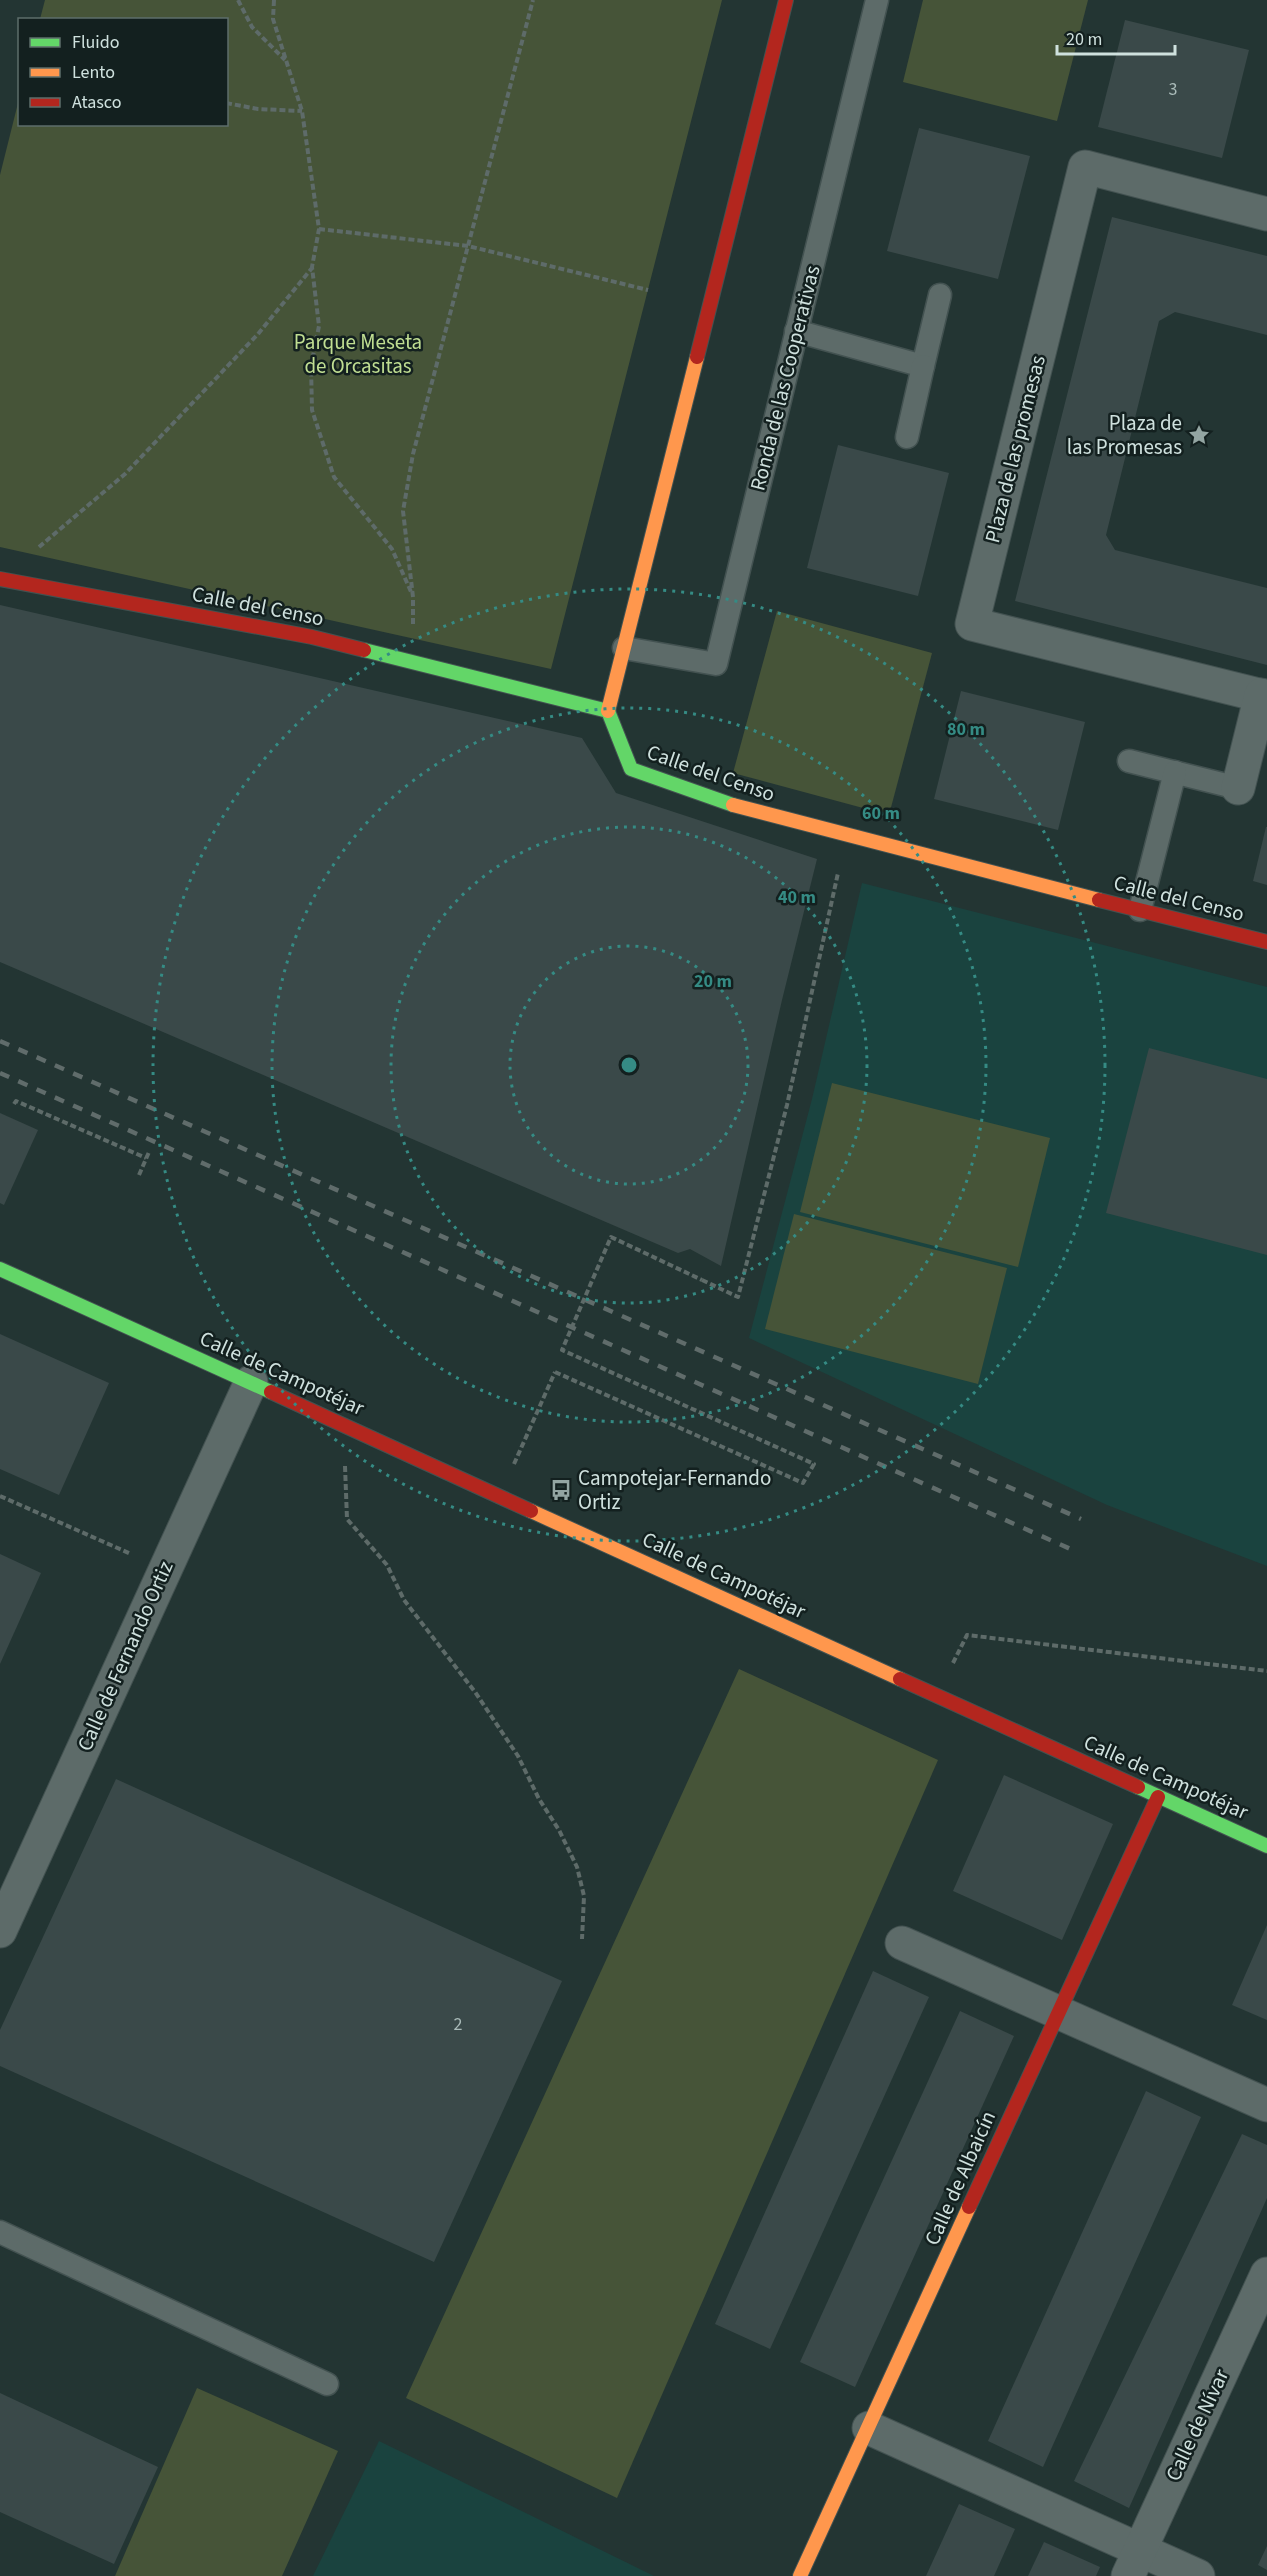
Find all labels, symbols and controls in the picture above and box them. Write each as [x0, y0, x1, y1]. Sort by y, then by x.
legend [18, 18, 228, 126]
scale bar [1057, 18, 1176, 56]
text: 20 m [1066, 27, 1102, 52]
text: Fluido [72, 30, 119, 55]
text: Lento [72, 60, 115, 85]
house number: 3 [1169, 77, 1178, 102]
text: Atasco [72, 90, 121, 115]
street label: Ronda de las Cooperativas [742, 262, 828, 494]
park label: Parque Meseta de Orcasitas [294, 327, 422, 381]
street label: Plaza de las promesas [977, 352, 1053, 546]
place label: Plaza de las Promesas [1067, 408, 1182, 462]
place icon: Plaza de las Promesas [1187, 423, 1211, 447]
street label: Calle del Censo [190, 579, 326, 633]
text: 80 m [947, 717, 985, 742]
street label: Calle del Censo [643, 737, 779, 809]
text: 60 m [862, 801, 900, 826]
street label: Calle del Censo [1111, 867, 1247, 929]
text: 40 m [778, 885, 816, 910]
text: 20 m [694, 969, 732, 994]
centre of rings [619, 1055, 639, 1075]
street label: Calle de Campotéjar [195, 1323, 370, 1423]
place label: Campotejar-Fernando Ortiz [578, 1463, 771, 1517]
bus stop icon: Campotejar-Fernando Ortiz [549, 1478, 573, 1502]
street label: Calle de Campotéjar [637, 1524, 811, 1626]
street label: Calle de Fernando Ortiz [70, 1556, 180, 1756]
street label: Calle de Campotéjar [1079, 1727, 1254, 1827]
house number: 2 [454, 2012, 463, 2037]
street label: Calle de Albaicín [917, 2106, 1003, 2250]
street label: Calle de Nívar [1158, 2364, 1236, 2486]

